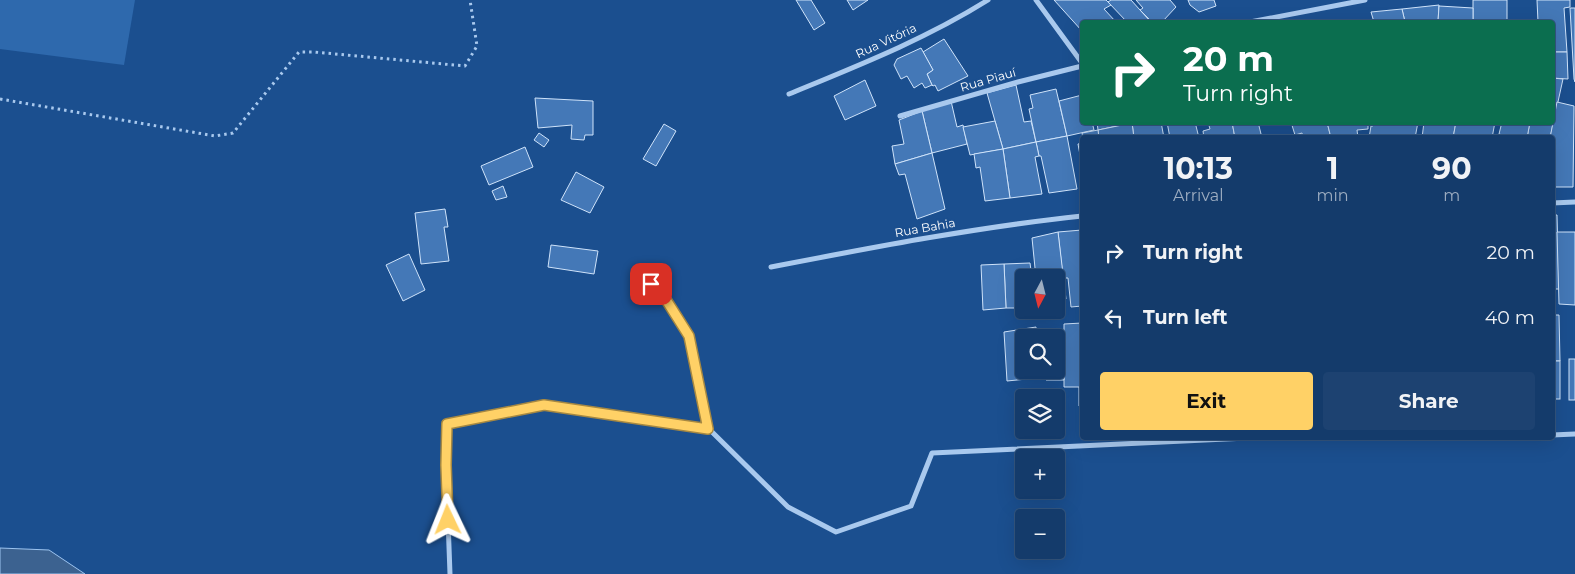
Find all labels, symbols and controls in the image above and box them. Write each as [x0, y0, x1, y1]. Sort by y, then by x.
street label: Rua Vitória [853, 20, 919, 61]
text: 20 m [1183, 37, 1274, 80]
icon: right [1100, 40, 1165, 105]
street label: Rua Piauí [958, 64, 1018, 95]
text: Turn right [1183, 80, 1293, 107]
text: 10:13 [1163, 150, 1233, 187]
text: 1 [1327, 150, 1338, 187]
text: 90 [1432, 150, 1472, 187]
text: Arrival [1173, 186, 1223, 205]
text: min [1316, 186, 1349, 205]
text: m [1443, 186, 1460, 205]
street label: Rua Bahia [893, 215, 957, 240]
icon: right [1100, 239, 1128, 267]
text: Turn right [1143, 241, 1243, 264]
text: 20 m [1487, 241, 1535, 264]
pin [630, 263, 672, 305]
north arrow [1015, 269, 1065, 319]
map controls [1015, 269, 1065, 559]
icon: arrive [637, 270, 665, 298]
icon: left [1100, 304, 1128, 332]
text: Turn left [1143, 306, 1228, 329]
text: 40 m [1485, 306, 1535, 329]
button: search [1015, 329, 1065, 379]
button: Exit [1100, 372, 1313, 430]
button: Share [1323, 372, 1535, 430]
button: layers [1015, 389, 1065, 439]
button: + [1015, 449, 1065, 499]
position arrow [421, 493, 473, 545]
button: − [1015, 509, 1065, 559]

